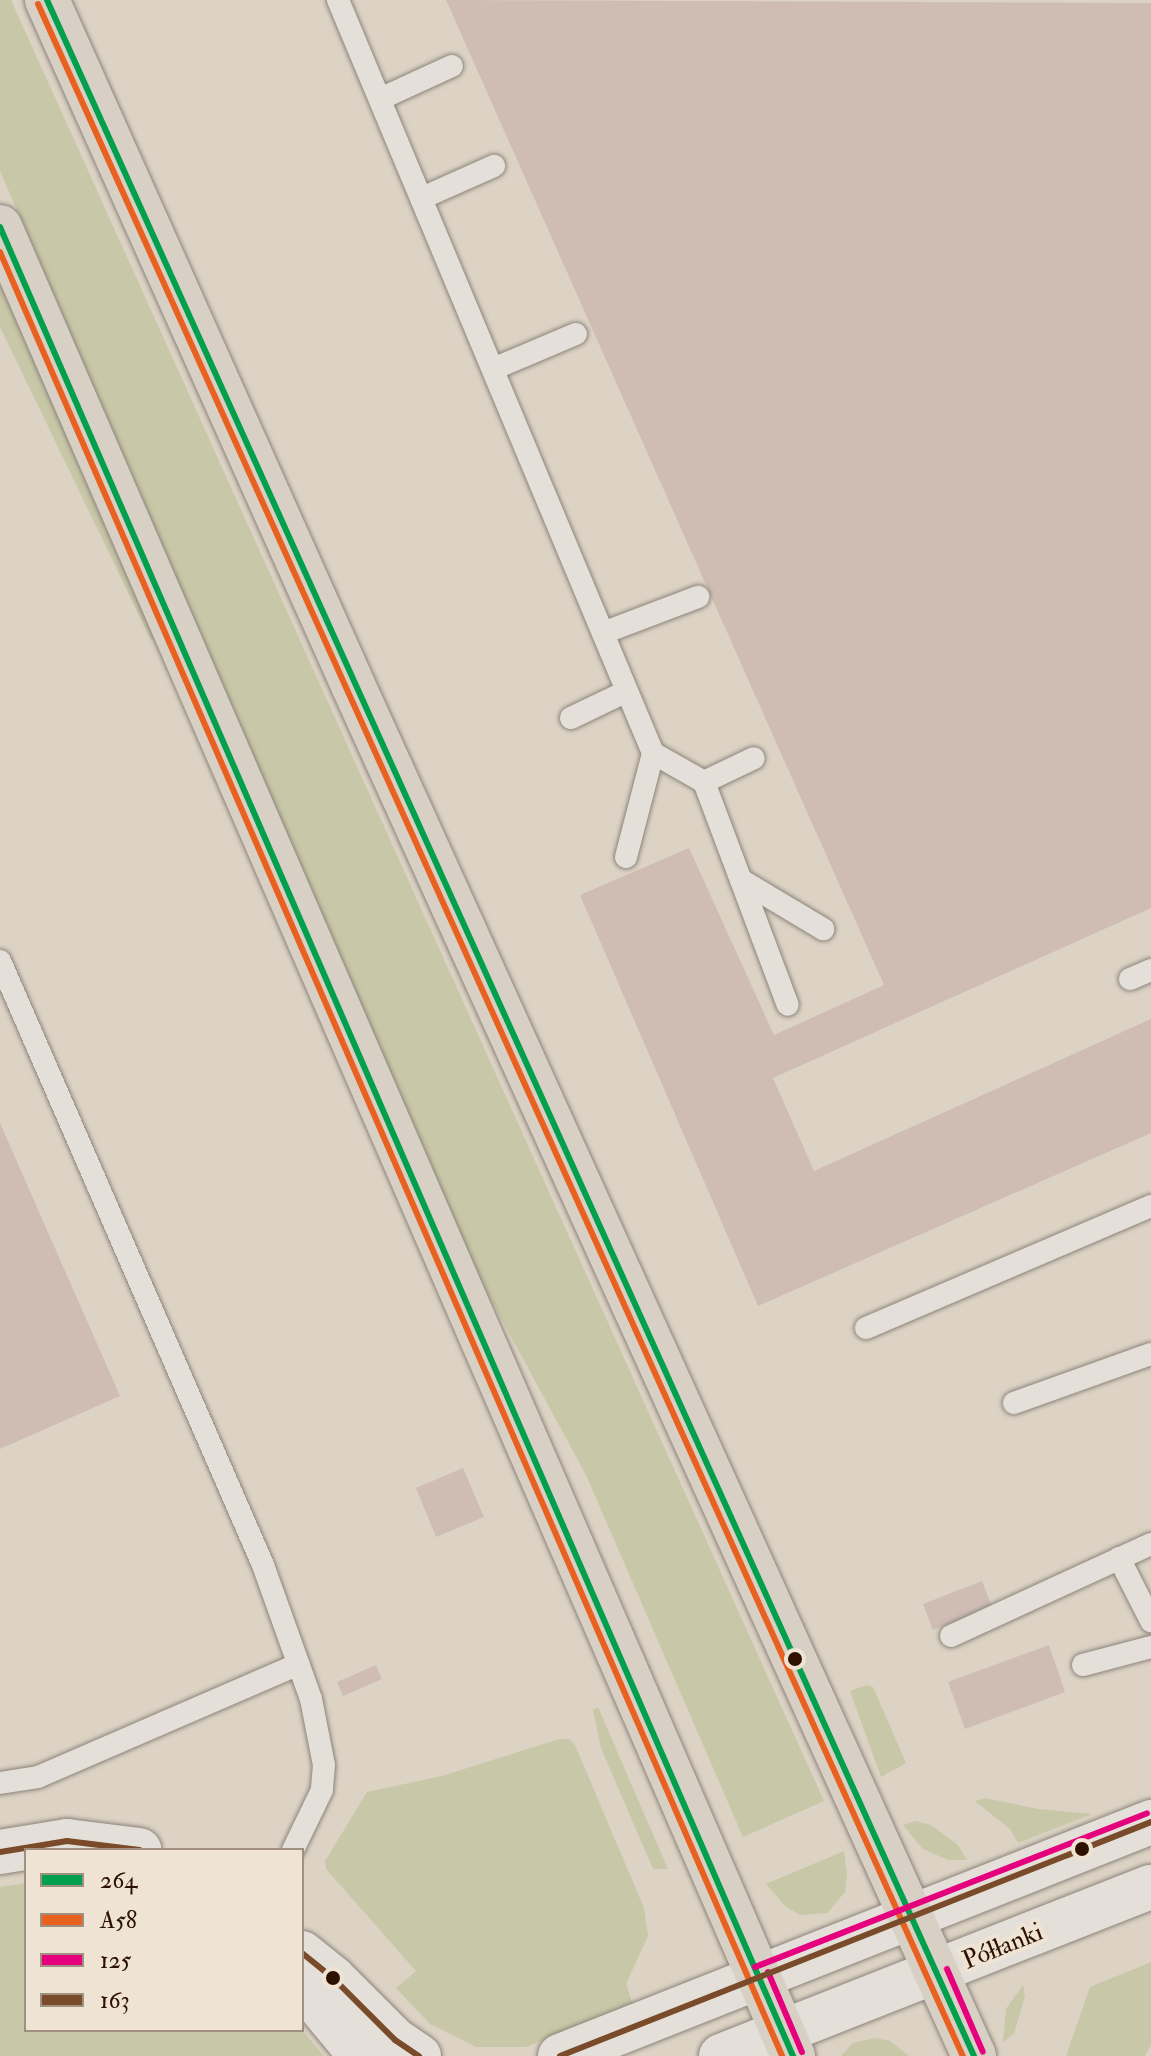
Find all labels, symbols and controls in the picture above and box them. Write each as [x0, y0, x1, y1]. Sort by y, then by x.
unlabelled marker [787, 1651, 803, 1667]
unlabelled marker [1074, 1841, 1090, 1857]
legend [24, 1848, 304, 2032]
text: 264 [100, 1865, 137, 1896]
text: A58 [100, 1905, 137, 1936]
street label: Półłanki [958, 1917, 1048, 1977]
text: 125 [100, 1945, 131, 1976]
unlabelled marker [325, 1970, 341, 1986]
text: 163 [100, 1985, 130, 2016]

